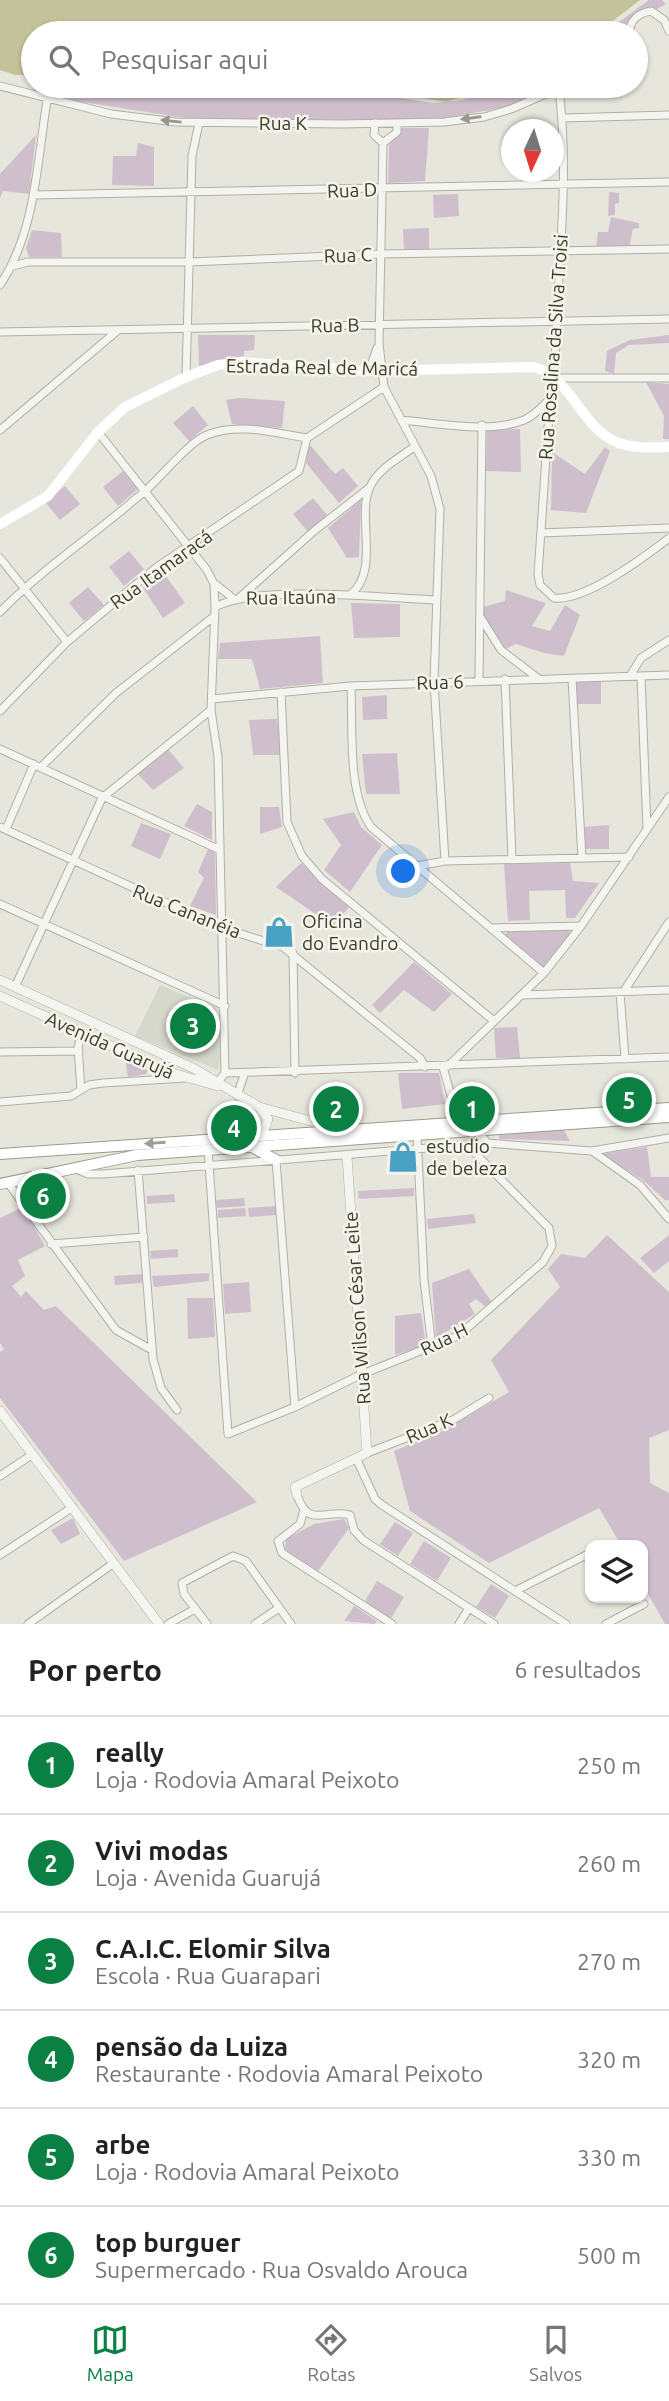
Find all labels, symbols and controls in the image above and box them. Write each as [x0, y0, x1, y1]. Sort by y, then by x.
search box [21, 21, 648, 98]
icon: search [45, 41, 83, 79]
text: Pesquisar aqui [101, 45, 268, 74]
street label: Rua K [259, 112, 308, 134]
one-way arrow [460, 113, 482, 124]
one-way arrow [160, 115, 182, 126]
north arrow [501, 119, 564, 182]
street label: Rua D [327, 178, 377, 202]
street label: Rua Rosalina da Silva Troisi [534, 233, 572, 461]
street label: Rua C [323, 243, 373, 267]
street label: Rua B [310, 314, 360, 336]
street label: Estrada Real de Maricá [226, 354, 418, 380]
street label: Rua Itamaracá [106, 525, 216, 613]
street label: Rua Itaúna [246, 585, 336, 609]
street label: Rua 6 [416, 670, 464, 694]
your location [386, 854, 420, 888]
street label: Rua Cananéia [130, 879, 244, 943]
place label: Oficina do Evandro [302, 910, 398, 954]
shop icon: Oficina do Evandro [262, 915, 296, 949]
pin: 3 [170, 1000, 216, 1052]
street label: Avenida Guarujá [42, 1007, 178, 1083]
pin: 5 [606, 1074, 652, 1126]
pin: 2 [313, 1083, 359, 1135]
pin: 1 [449, 1083, 495, 1135]
pin: 4 [211, 1102, 257, 1154]
place label: estudio de beleza [426, 1135, 508, 1179]
one-way arrow [144, 1138, 166, 1149]
shop icon: estudio de beleza [386, 1140, 420, 1174]
pin: 6 [20, 1170, 66, 1222]
street label: Rua Wilson César Leite [339, 1211, 375, 1405]
street label: Rua H [417, 1318, 471, 1360]
street label: Rua K [402, 1408, 456, 1448]
map controls [585, 1540, 648, 1603]
button: layers [585, 1540, 648, 1603]
text: Por perto [28, 1653, 162, 1687]
text: 6 resultados [515, 1657, 641, 1682]
text: really [95, 1738, 164, 1767]
text: 1 [45, 1753, 57, 1778]
text: 250 m [577, 1753, 641, 1778]
text: Loja · Rodovia Amaral Peixoto [95, 1767, 400, 1792]
text: Vivi modas [95, 1836, 228, 1865]
text: 2 [45, 1851, 57, 1876]
text: 260 m [577, 1851, 641, 1876]
text: Loja · Avenida Guarujá [95, 1865, 321, 1890]
text: C.A.I.C. Elomir Silva [95, 1934, 331, 1963]
text: 3 [45, 1949, 57, 1974]
text: 270 m [577, 1949, 641, 1974]
text: Escola · Rua Guarapari [95, 1963, 321, 1988]
text: pensão da Luiza [95, 2032, 288, 2061]
text: 4 [45, 2047, 57, 2072]
text: 320 m [577, 2047, 641, 2072]
text: Restaurante · Rodovia Amaral Peixoto [95, 2061, 483, 2086]
text: arbe [95, 2130, 150, 2159]
text: 5 [45, 2145, 57, 2170]
text: 330 m [577, 2145, 641, 2170]
text: Loja · Rodovia Amaral Peixoto [95, 2159, 400, 2184]
text: top burguer [95, 2228, 241, 2257]
text: 6 [45, 2243, 57, 2268]
text: 500 m [577, 2243, 641, 2268]
text: Supermercado · Rua Osvaldo Arouca [95, 2257, 468, 2282]
tab: Mapa [87, 2321, 134, 2385]
tab: Rotas [307, 2321, 356, 2385]
tab: Salvos [529, 2321, 582, 2385]

